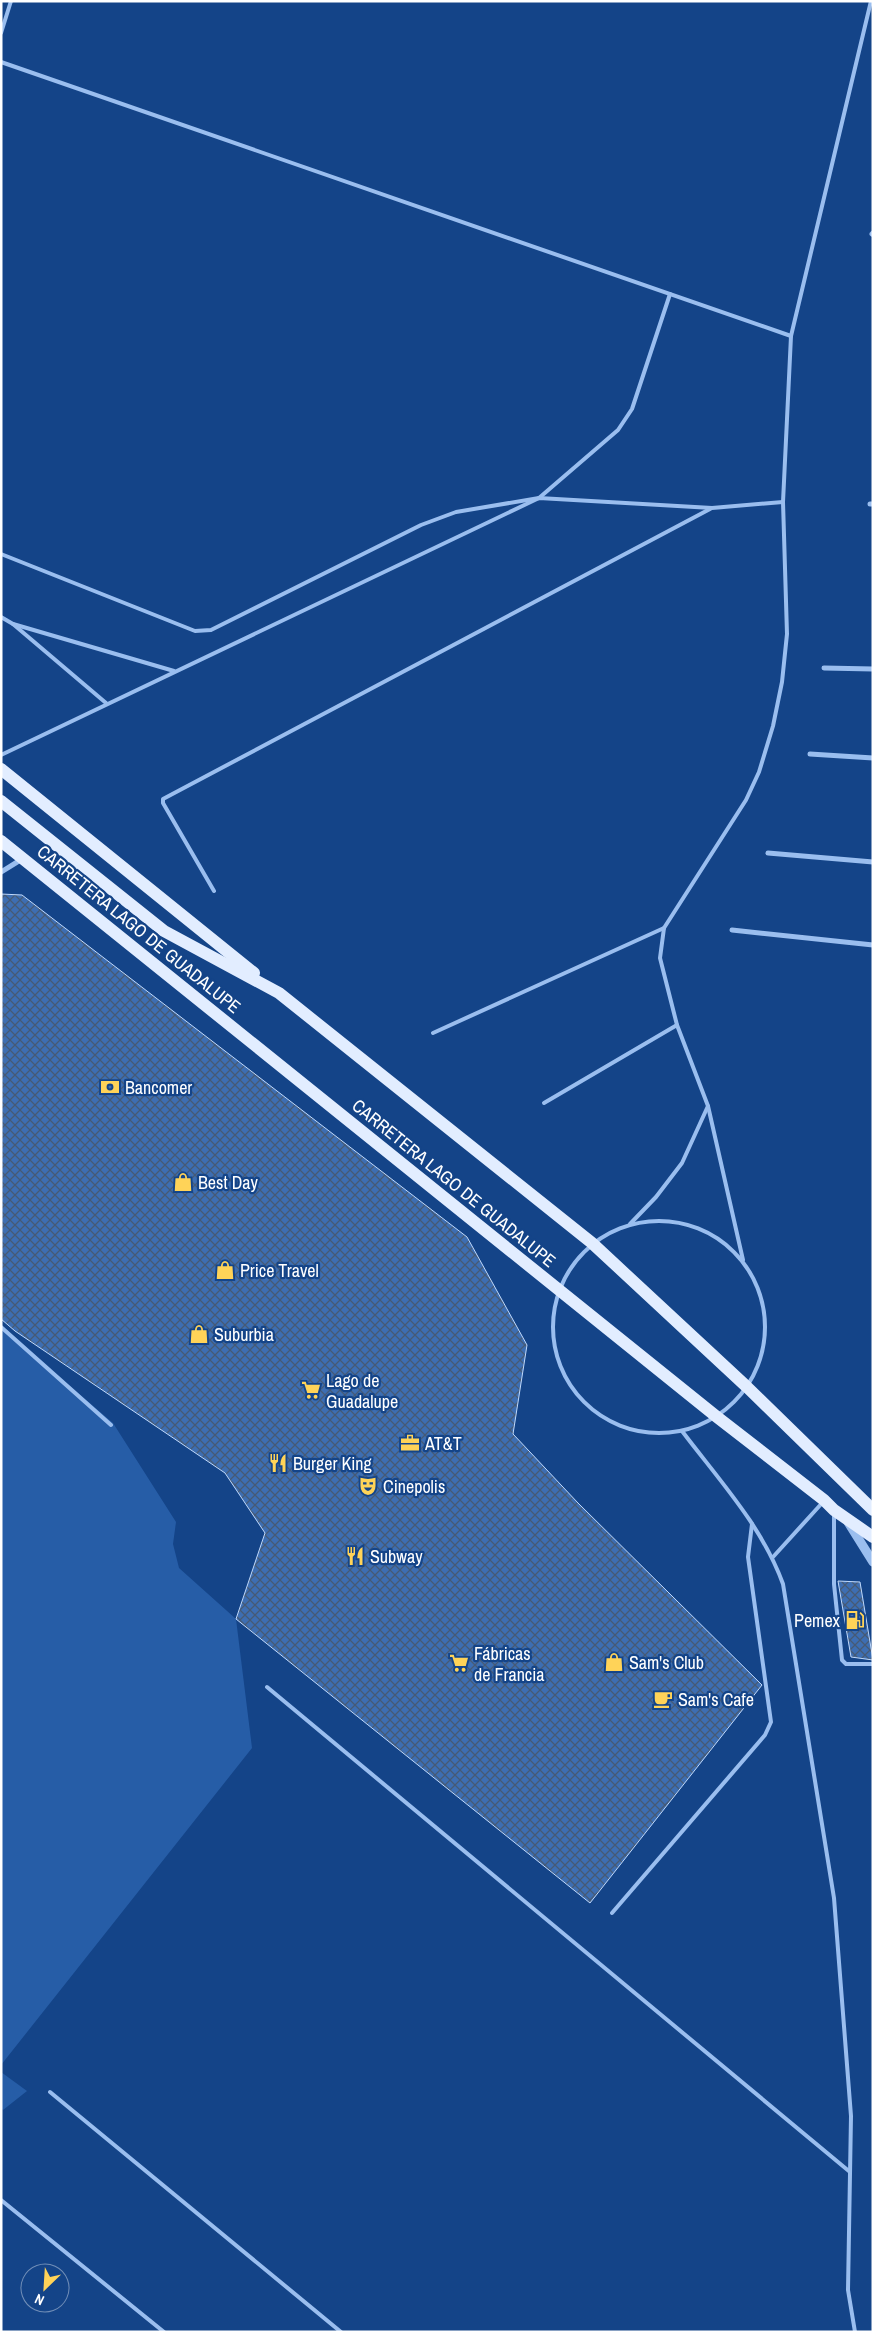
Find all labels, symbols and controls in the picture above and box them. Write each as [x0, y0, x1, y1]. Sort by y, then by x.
street label: CARRETERA LAGO DE GUADALUPE [32, 839, 246, 1019]
place label: Bancomer [125, 1075, 192, 1100]
bank icon: Bancomer [99, 1076, 121, 1098]
street label: CARRETERA LAGO DE GUADALUPE [347, 1093, 561, 1273]
place label: Best Day [198, 1170, 259, 1195]
shop icon: Best Day [172, 1171, 194, 1193]
place label: Price Travel [240, 1258, 319, 1283]
shop icon: Price Travel [214, 1259, 236, 1281]
place label: Suburbia [214, 1322, 274, 1347]
shop icon: Suburbia [188, 1323, 210, 1345]
place label: Lago de Guadalupe [326, 1368, 398, 1414]
supermarket icon: Lago de Guadalupe [300, 1379, 322, 1401]
place label: AT&T [424, 1431, 462, 1456]
office icon: AT&T [399, 1432, 421, 1454]
place label: Burger King [293, 1451, 373, 1476]
restaurant icon: Burger King [267, 1452, 289, 1474]
place label: Cinepolis [383, 1474, 445, 1499]
theatre icon: Cinepolis [357, 1475, 379, 1497]
place label: Subway [370, 1544, 423, 1569]
restaurant icon: Subway [344, 1545, 366, 1567]
place label: Pemex [794, 1608, 841, 1633]
fuel station icon: Pemex [844, 1609, 866, 1631]
place label: Fábricas de Francia [474, 1641, 545, 1687]
place label: Sam's Club [629, 1650, 704, 1675]
shop icon: Sam's Club [603, 1651, 625, 1673]
supermarket icon: Fábricas de Francia [448, 1652, 470, 1674]
place label: Sam's Cafe [678, 1687, 754, 1712]
cafe icon: Sam's Cafe [652, 1688, 674, 1710]
north arrow [20, 2263, 70, 2313]
text: N [32, 2290, 47, 2310]

